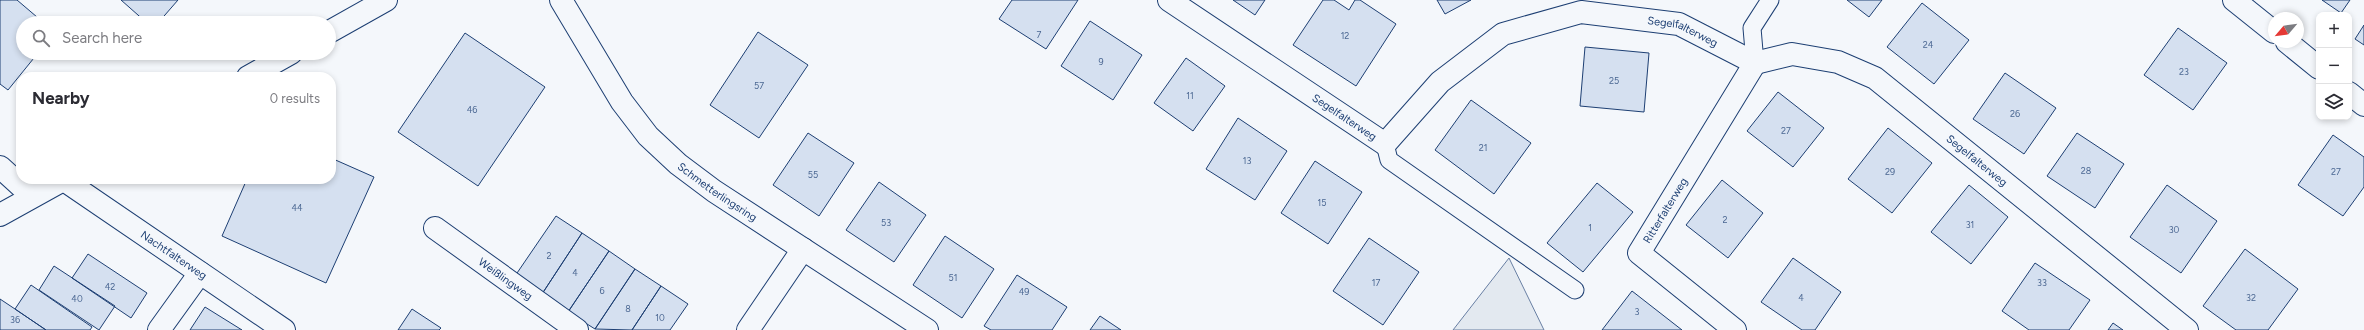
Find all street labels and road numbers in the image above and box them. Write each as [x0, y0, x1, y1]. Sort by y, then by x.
street label: Segelfalterweg [1647, 14, 1720, 49]
street label: Segelfalterweg [1310, 91, 1379, 143]
street label: Segelfalterweg [1944, 132, 2010, 189]
street label: Schmetterlingsring [675, 160, 760, 224]
street label: Ritterfalterweg [1640, 175, 1690, 246]
street label: Nachtfalterweg [138, 228, 210, 282]
street label: Weißlingweg [476, 255, 535, 303]

